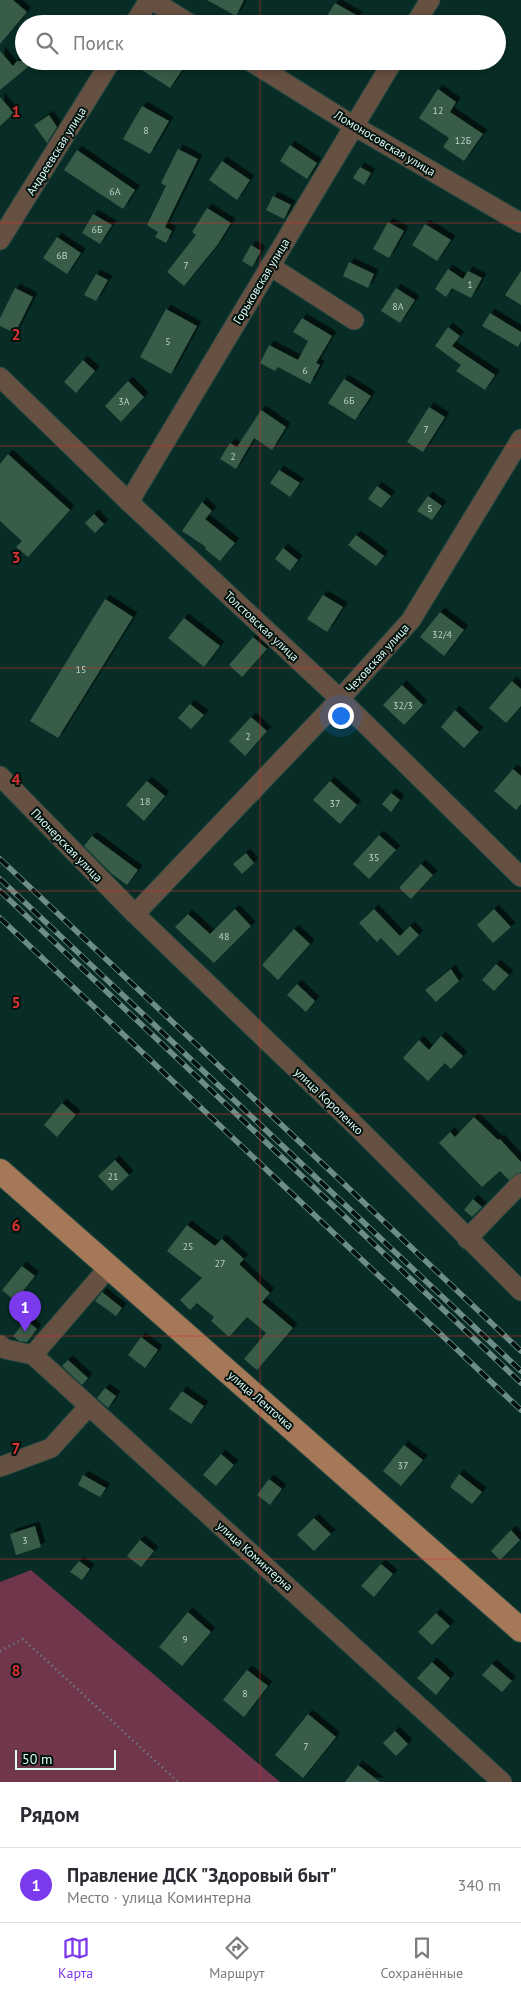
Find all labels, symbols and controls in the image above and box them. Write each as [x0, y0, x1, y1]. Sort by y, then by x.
search box [15, 15, 506, 70]
icon: search [33, 29, 61, 57]
text: Поиск [73, 31, 124, 55]
text: 1 [11, 101, 21, 121]
street label: Андреевская улица [23, 104, 89, 198]
house number: 12 [433, 104, 443, 117]
street label: Ломоносовская улица [331, 106, 438, 179]
house number: 8 [143, 124, 149, 137]
house number: 12Б [455, 134, 472, 147]
house number: 6А [109, 185, 121, 198]
house number: 6Б [92, 223, 103, 236]
street label: Горьковская улица [230, 236, 292, 326]
house number: 6В [56, 249, 68, 262]
house number: 7 [183, 259, 189, 272]
house number: 1 [467, 278, 473, 291]
house number: 8А [392, 300, 404, 313]
text: 2 [11, 324, 21, 344]
house number: 5 [165, 335, 171, 348]
house number: 6 [302, 364, 308, 377]
house number: 6Б [344, 394, 355, 407]
house number: 3А [118, 395, 130, 408]
house number: 7 [423, 423, 429, 436]
house number: 2 [230, 450, 236, 463]
house number: 5 [427, 502, 433, 515]
text: 3 [11, 547, 21, 567]
street label: Толстовская улица [222, 588, 302, 664]
street label: Чеховская улица [342, 620, 412, 696]
house number: 32/4 [432, 628, 452, 641]
house number: 15 [76, 663, 86, 676]
house number: 32/3 [393, 699, 413, 712]
your location [328, 703, 354, 729]
house number: 2 [245, 730, 251, 743]
text: 4 [11, 769, 21, 789]
house number: 18 [140, 795, 150, 808]
house number: 37 [330, 797, 340, 810]
street label: Пионерская улица [28, 805, 106, 885]
house number: 35 [369, 851, 379, 864]
house number: 48 [219, 930, 229, 943]
text: 5 [11, 992, 21, 1012]
street label: улица Короленко [291, 1064, 367, 1138]
house number: 21 [108, 1170, 118, 1183]
text: 6 [11, 1215, 21, 1235]
house number: 25 [183, 1240, 193, 1253]
house number: 27 [215, 1257, 225, 1270]
pin: 1 [9, 1291, 41, 1332]
street label: улица Ленточка [225, 1367, 297, 1433]
text: 7 [11, 1438, 21, 1458]
house number: 37 [398, 1459, 408, 1472]
street label: улица Коминтерна [214, 1518, 296, 1594]
house number: 3 [22, 1534, 28, 1547]
house number: 9 [182, 1633, 188, 1646]
text: 8 [11, 1660, 21, 1680]
house number: 8 [242, 1687, 248, 1700]
house number: 7 [303, 1740, 309, 1753]
scale bar [15, 1747, 116, 1770]
text: 50 m [22, 1750, 52, 1768]
text: Рядом [20, 1801, 79, 1828]
text: Правление ДСК "Здоровый быт" [67, 1863, 337, 1887]
text: 1 [31, 1875, 41, 1895]
text: 340 m [458, 1875, 501, 1895]
text: Место · улица Коминтерна [67, 1887, 252, 1907]
tab: Карта [58, 1934, 93, 1982]
tab: Маршрут [209, 1934, 265, 1982]
tab: Сохранённые [380, 1934, 463, 1982]

